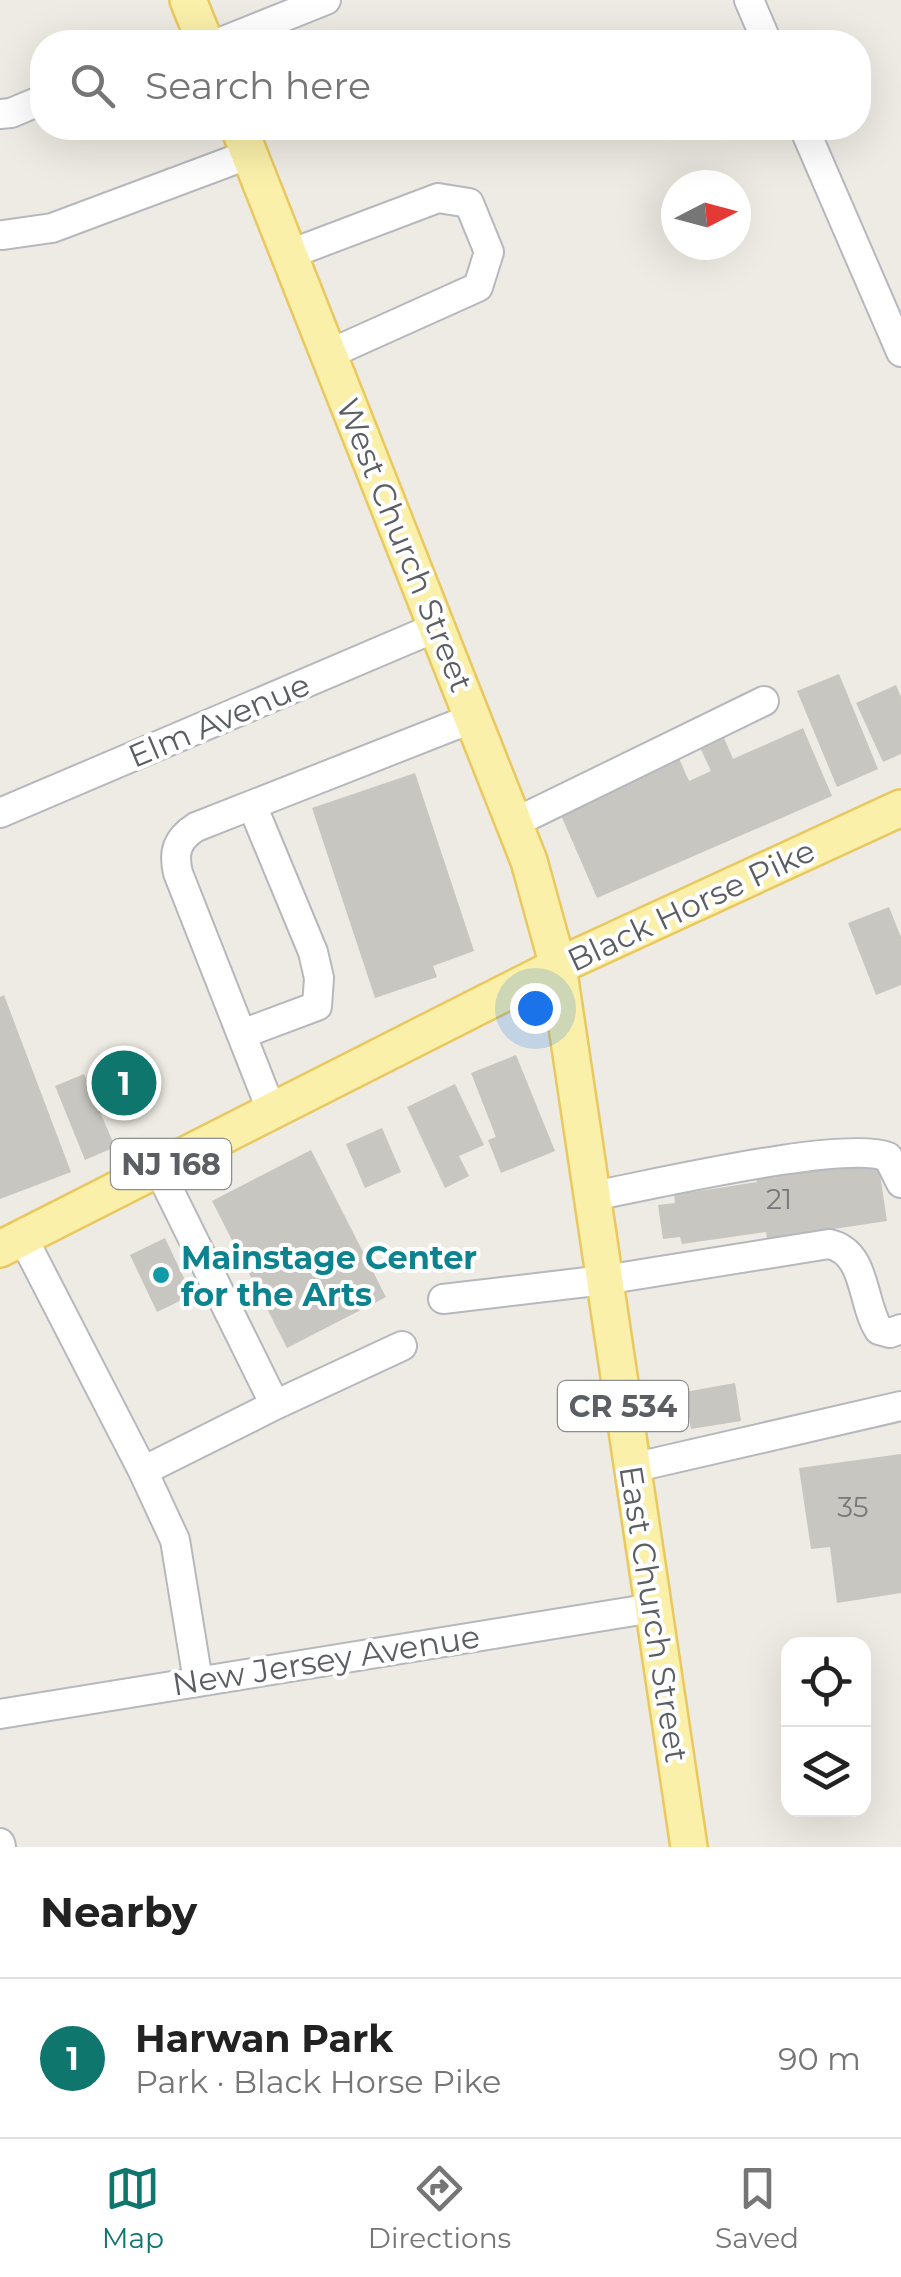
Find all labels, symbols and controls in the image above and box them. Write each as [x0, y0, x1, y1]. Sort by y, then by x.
search box [30, 30, 871, 140]
icon: search [65, 58, 120, 113]
text: Search here [145, 62, 371, 109]
north arrow [661, 170, 751, 260]
street label: West Church Street [328, 393, 482, 697]
street label: Elm Avenue [122, 664, 316, 776]
street label: Black Horse Pike [561, 831, 821, 979]
your location [510, 983, 561, 1034]
pin: 1 [92, 1046, 156, 1120]
road number: NJ 168 [111, 1139, 231, 1189]
house number: 21 [766, 1182, 792, 1216]
place label: Mainstage Center for the Arts [181, 1238, 477, 1314]
marker: Mainstage Center for the Arts [150, 1264, 172, 1286]
road number: CR 534 [558, 1381, 688, 1431]
street label: East Church Street [611, 1463, 697, 1765]
house number: 35 [837, 1490, 869, 1524]
street label: New Jersey Avenue [169, 1616, 483, 1704]
map controls [781, 1637, 871, 1817]
button: locate [781, 1637, 871, 1727]
button: layers [781, 1727, 871, 1817]
text: Nearby [40, 1886, 197, 1938]
text: Harwan Park [135, 2015, 393, 2062]
text: 1 [66, 2039, 79, 2078]
text: 90 m [778, 2039, 861, 2078]
text: Park · Black Horse Pike [135, 2062, 501, 2101]
tab: Map [102, 2161, 164, 2255]
tab: Directions [368, 2161, 511, 2255]
tab: Saved [715, 2161, 799, 2255]

